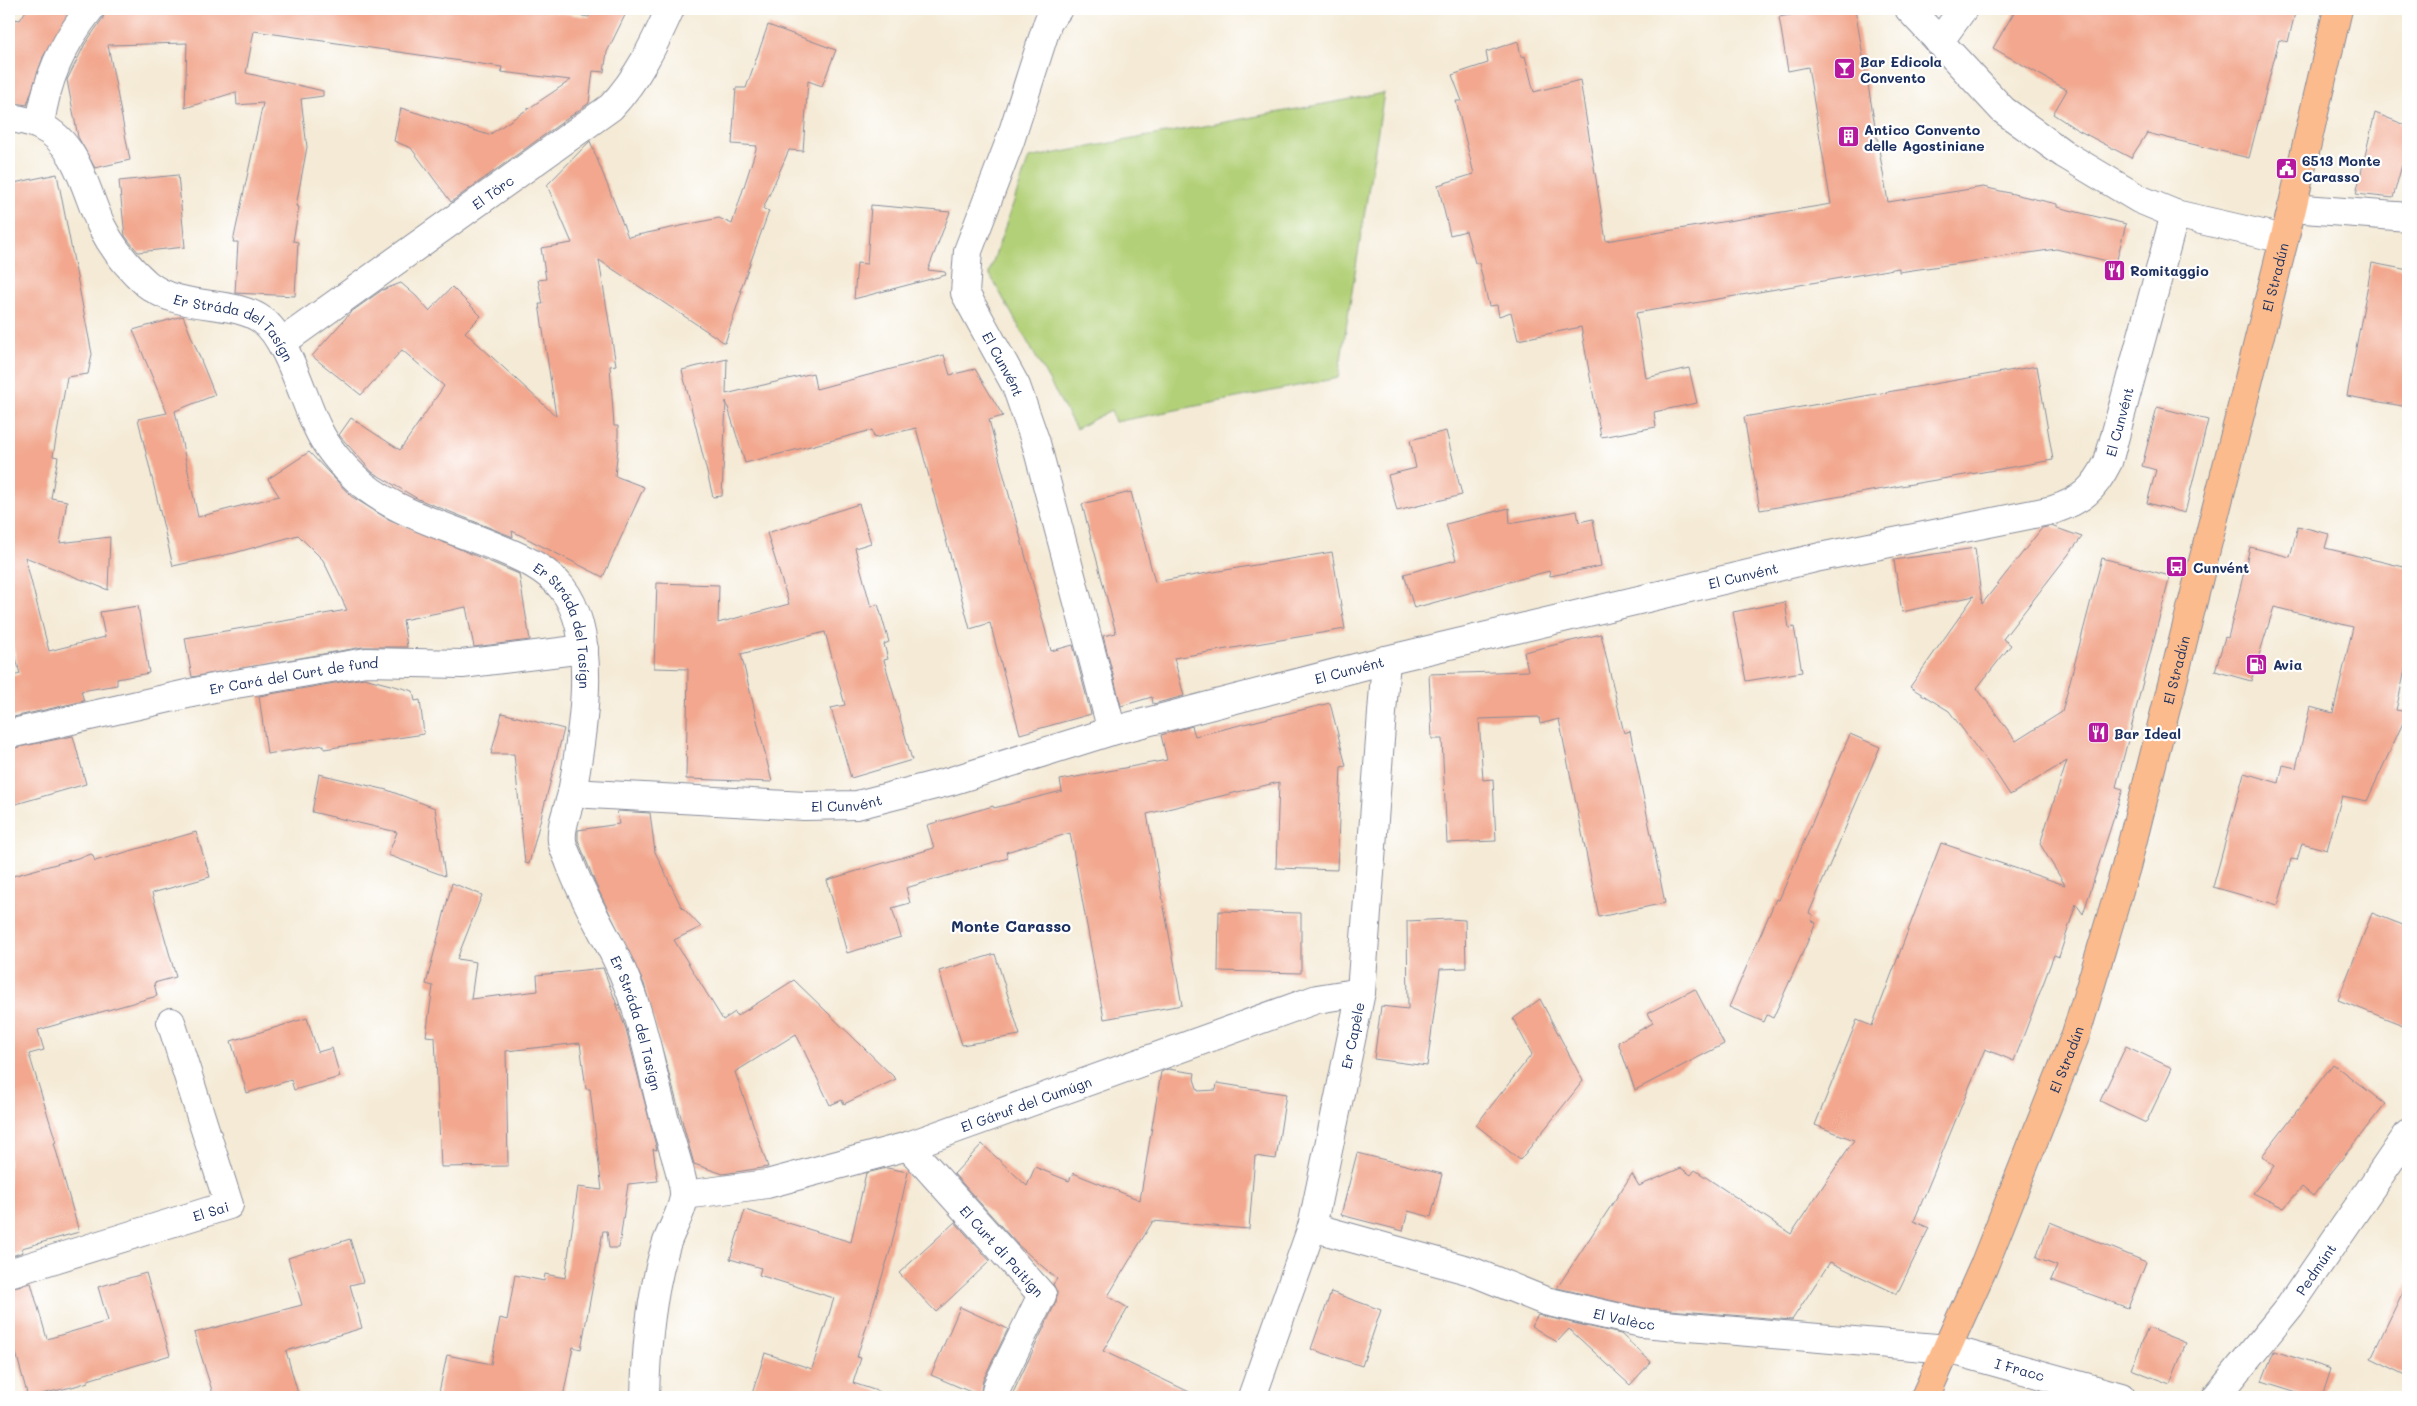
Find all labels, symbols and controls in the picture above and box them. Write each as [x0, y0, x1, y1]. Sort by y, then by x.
place label: Bar Edicola Convento [1860, 52, 1943, 87]
bar icon: Bar Edicola Convento [1832, 57, 1856, 81]
place label: Antico Convento delle Agostiniane [1864, 120, 1985, 155]
building icon: Antico Convento delle Agostiniane [1836, 125, 1860, 149]
place label: 6513 Monte Carasso [2302, 151, 2381, 186]
public building icon: 6513 Monte Carasso [2274, 156, 2298, 180]
street label: El Törc [468, 170, 517, 213]
street label: El Stradún [2257, 241, 2292, 313]
restaurant icon: Romitaggio [2102, 258, 2126, 282]
place label: Romitaggio [2130, 261, 2209, 280]
street label: Er Stráda del Tasígn [172, 289, 298, 364]
street label: El Cunvént [978, 328, 1028, 399]
street label: El Cunvént [2100, 385, 2137, 459]
bus stop icon: Cunvént [2165, 555, 2189, 579]
street label: Er Stráda del Tasígn [530, 557, 595, 689]
street label: El Cunvént [1706, 558, 1780, 593]
place label: Cunvént [2193, 558, 2249, 577]
street label: El Stradún [2158, 633, 2193, 706]
street label: El Cunvént [1312, 651, 1386, 688]
street label: Er Cará del Curt de fund [207, 652, 379, 698]
fuel station icon: Avia [2245, 652, 2269, 676]
place label: Avia [2273, 655, 2303, 674]
restaurant icon: Bar Ideal [2086, 721, 2110, 745]
place label: Bar Ideal [2114, 724, 2181, 743]
street label: El Cunvént [811, 790, 884, 815]
district label: Monte Carasso [951, 915, 1071, 936]
street label: Er Stráda del Tasígn [607, 952, 666, 1092]
street label: Er Capèle [1336, 1000, 1368, 1071]
street label: El Stradún [2044, 1024, 2087, 1095]
street label: El Gáruf del Cumúgn [958, 1071, 1094, 1136]
street label: El Sai [190, 1196, 231, 1225]
street label: El Curt di Paitígn [956, 1201, 1049, 1301]
street label: Pedmúnt [2291, 1239, 2340, 1299]
street label: El Valècc [1592, 1303, 1656, 1334]
street label: I Fracc [1993, 1353, 2047, 1385]

